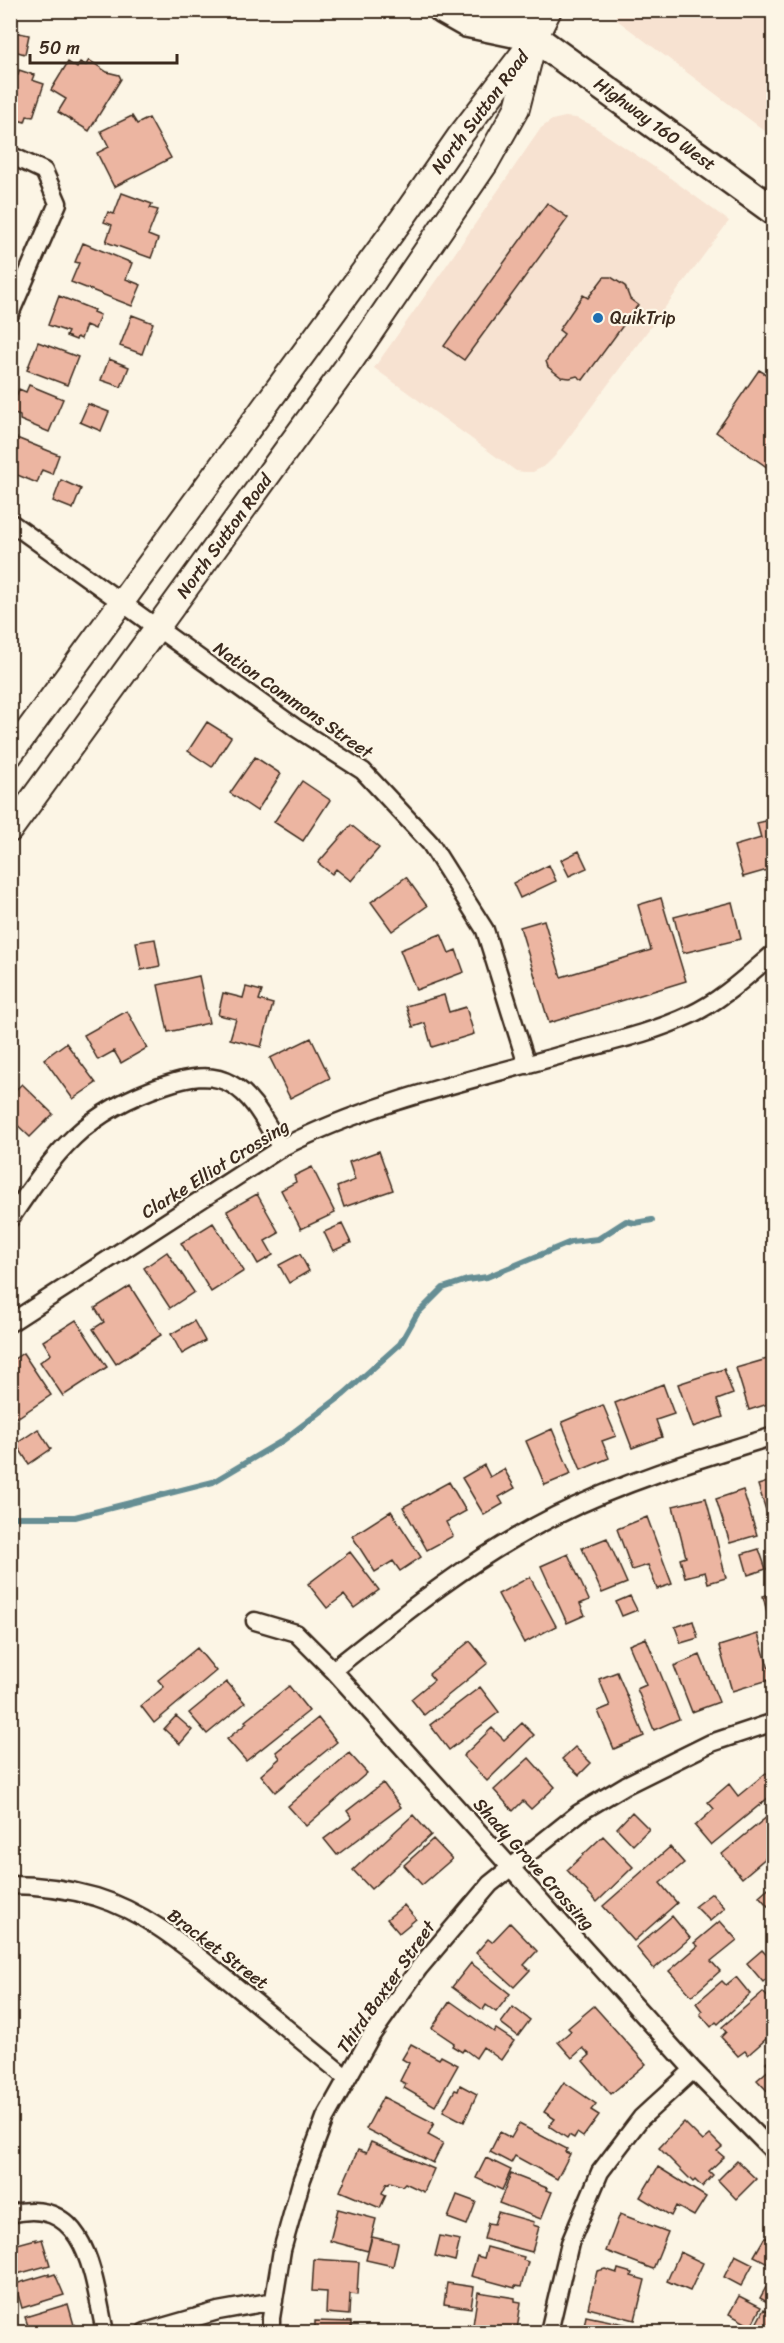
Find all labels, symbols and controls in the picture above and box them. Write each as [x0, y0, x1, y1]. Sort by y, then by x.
scale bar [30, 27, 177, 65]
text: 50 m [39, 32, 80, 64]
street label: North Sutton Road [423, 42, 538, 181]
street label: Highway 160 West [587, 68, 723, 180]
place label: QuikTrip [610, 302, 676, 334]
marker: QuikTrip [591, 311, 605, 325]
street label: North Sutton Road [167, 465, 281, 605]
street label: Nation Commons Street [206, 633, 380, 768]
street label: Clarke Elliot Crossing [135, 1110, 295, 1228]
street label: Shady Grove Crossing [465, 1790, 603, 1938]
street label: Bracket Street [160, 1900, 276, 1998]
street label: Third Baxter Street [328, 1913, 444, 2060]

